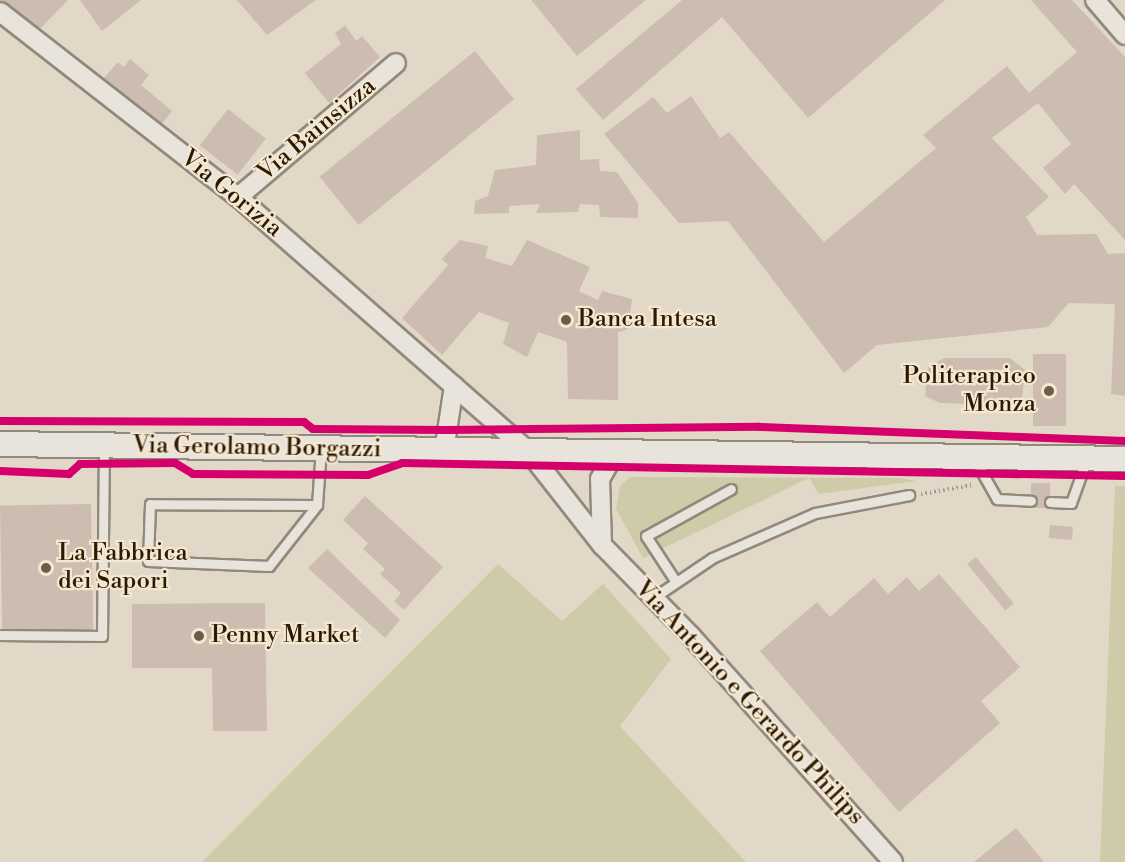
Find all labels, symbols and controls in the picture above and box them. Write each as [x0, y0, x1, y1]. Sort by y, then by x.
street label: Via Bainsizza [252, 72, 382, 188]
street label: Via Gorizia [174, 144, 288, 244]
place label: Banca Intesa [578, 306, 717, 334]
marker: Banca Intesa [559, 313, 573, 327]
place label: Politerapico Monza [903, 363, 1036, 419]
marker: Politerapico Monza [1040, 382, 1058, 400]
street label: Via Gerolamo Borgazzi [132, 431, 382, 465]
place label: La Fabbrica dei Sapori [58, 540, 188, 596]
marker: La Fabbrica dei Sapori [39, 561, 53, 575]
street label: Via Antonio e Gerardo Philips [628, 575, 870, 831]
place label: Penny Market [211, 622, 359, 650]
marker: Penny Market [192, 629, 206, 643]

